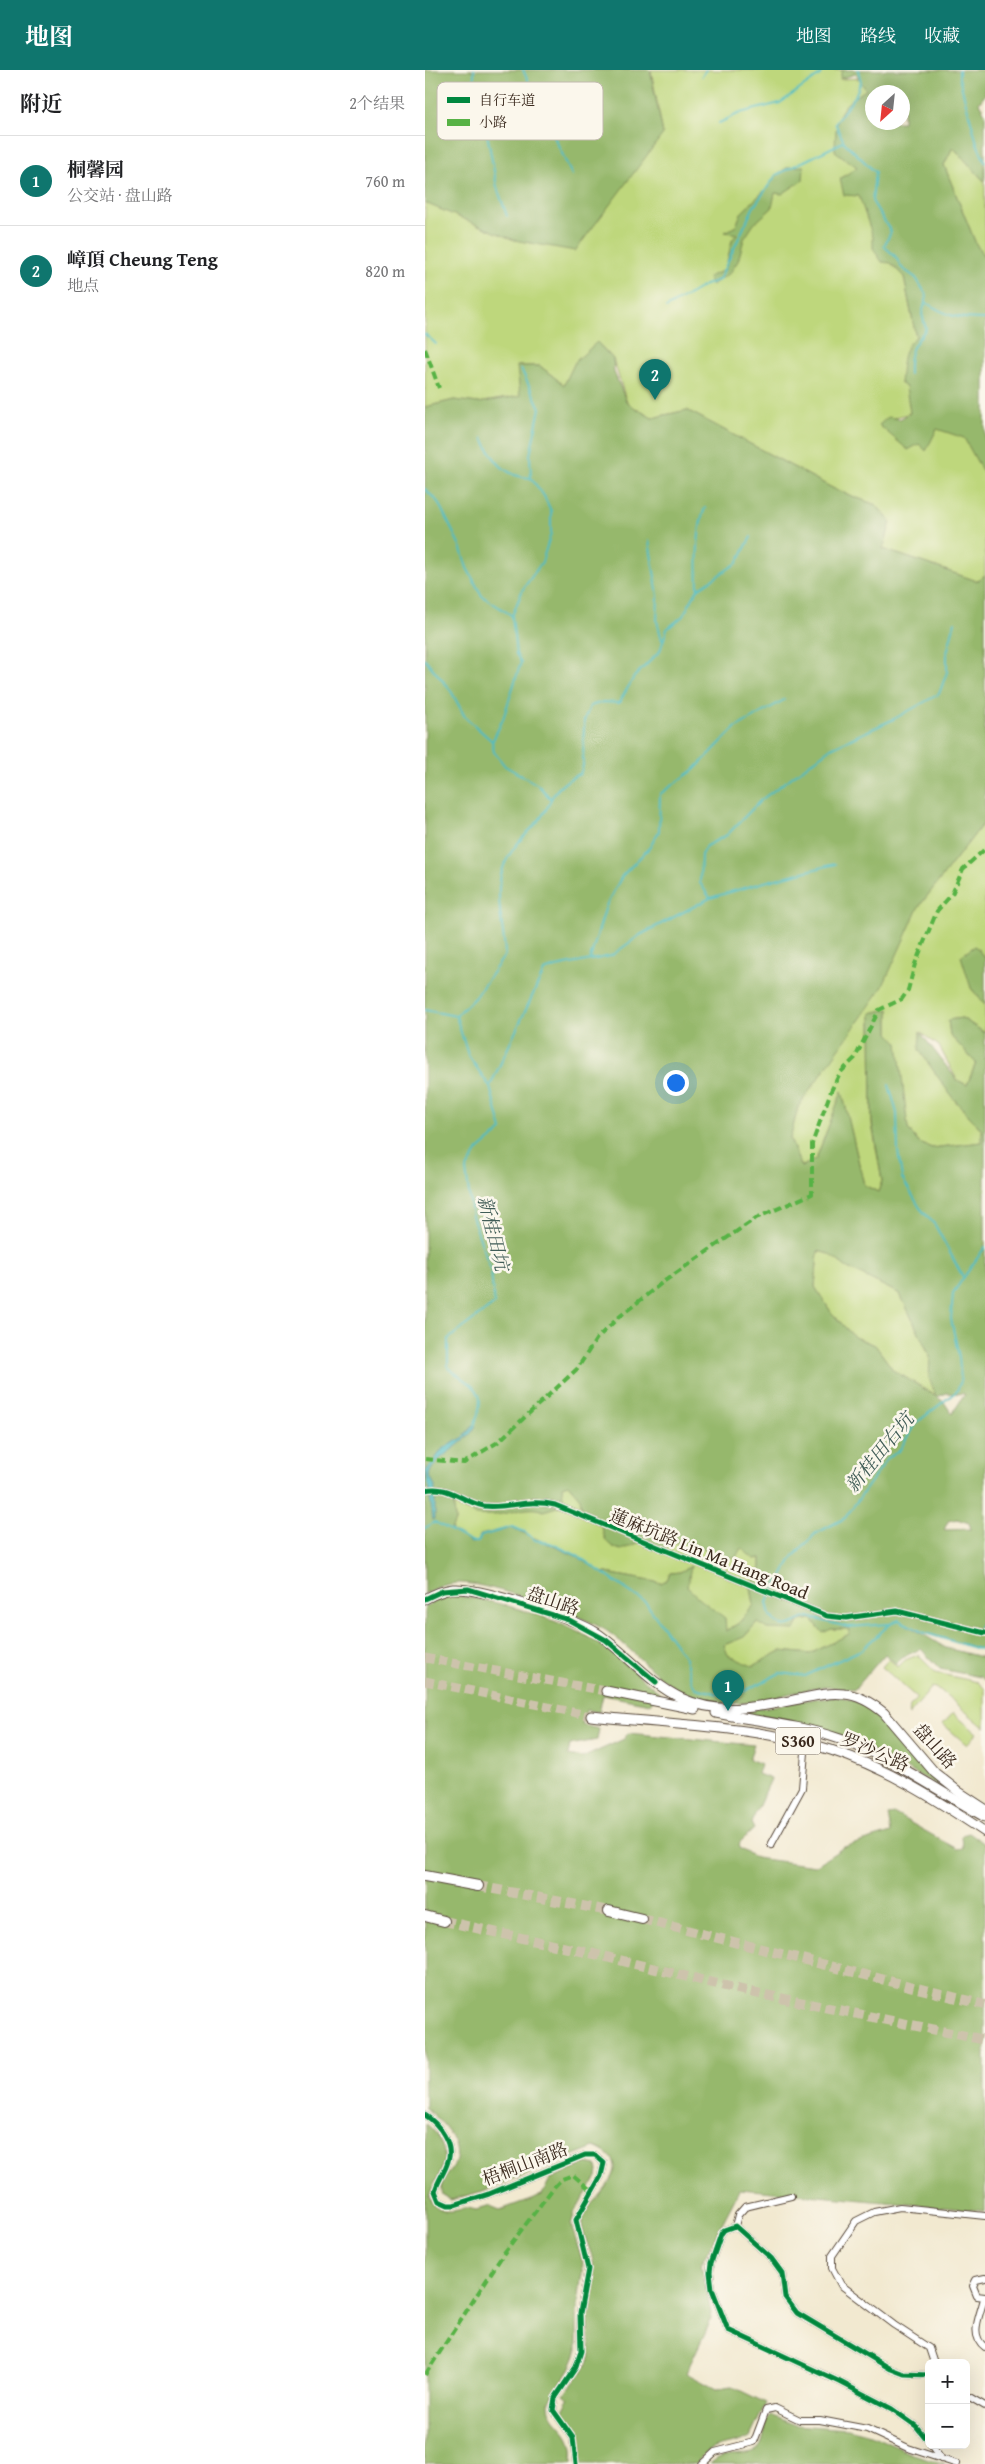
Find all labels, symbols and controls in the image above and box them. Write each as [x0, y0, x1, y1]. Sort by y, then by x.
text: 地图 [25, 19, 73, 54]
text: 地图 [796, 22, 832, 49]
text: 路线 [860, 22, 896, 49]
text: 收藏 [924, 22, 960, 49]
legend [437, 82, 603, 140]
north arrow [865, 85, 910, 130]
text: 附近 [20, 88, 62, 119]
text: 自行车道 [479, 90, 535, 110]
text: 2个结果 [349, 91, 405, 115]
text: 小路 [479, 112, 507, 132]
text: 桐馨园 [67, 155, 124, 183]
text: 1 [32, 169, 40, 193]
text: 760 m [365, 169, 405, 193]
text: 公交站 · 盘山路 [67, 183, 173, 207]
text: 嶂頂 Cheung Teng [67, 245, 218, 273]
text: 2 [32, 259, 40, 283]
text: 820 m [365, 259, 405, 283]
text: 地点 [67, 273, 99, 297]
pin: 2 [639, 359, 671, 400]
your location [663, 1070, 689, 1096]
water label: 新桂田坑 [471, 1193, 518, 1276]
water label: 新桂田右坑 [838, 1404, 922, 1498]
street label: 蓮麻坑路 Lin Ma Hang Road [606, 1501, 813, 1606]
street label: 盘山路 [523, 1579, 583, 1622]
pin: 1 [712, 1670, 744, 1711]
street label: 盘山路 [907, 1717, 963, 1775]
street label: 罗沙公路 [837, 1725, 914, 1778]
road number: S360 [775, 1728, 821, 1754]
street label: 梧桐山南路 [478, 2135, 572, 2192]
map controls [925, 2359, 970, 2449]
button: + [925, 2359, 970, 2404]
button: − [925, 2404, 970, 2449]

